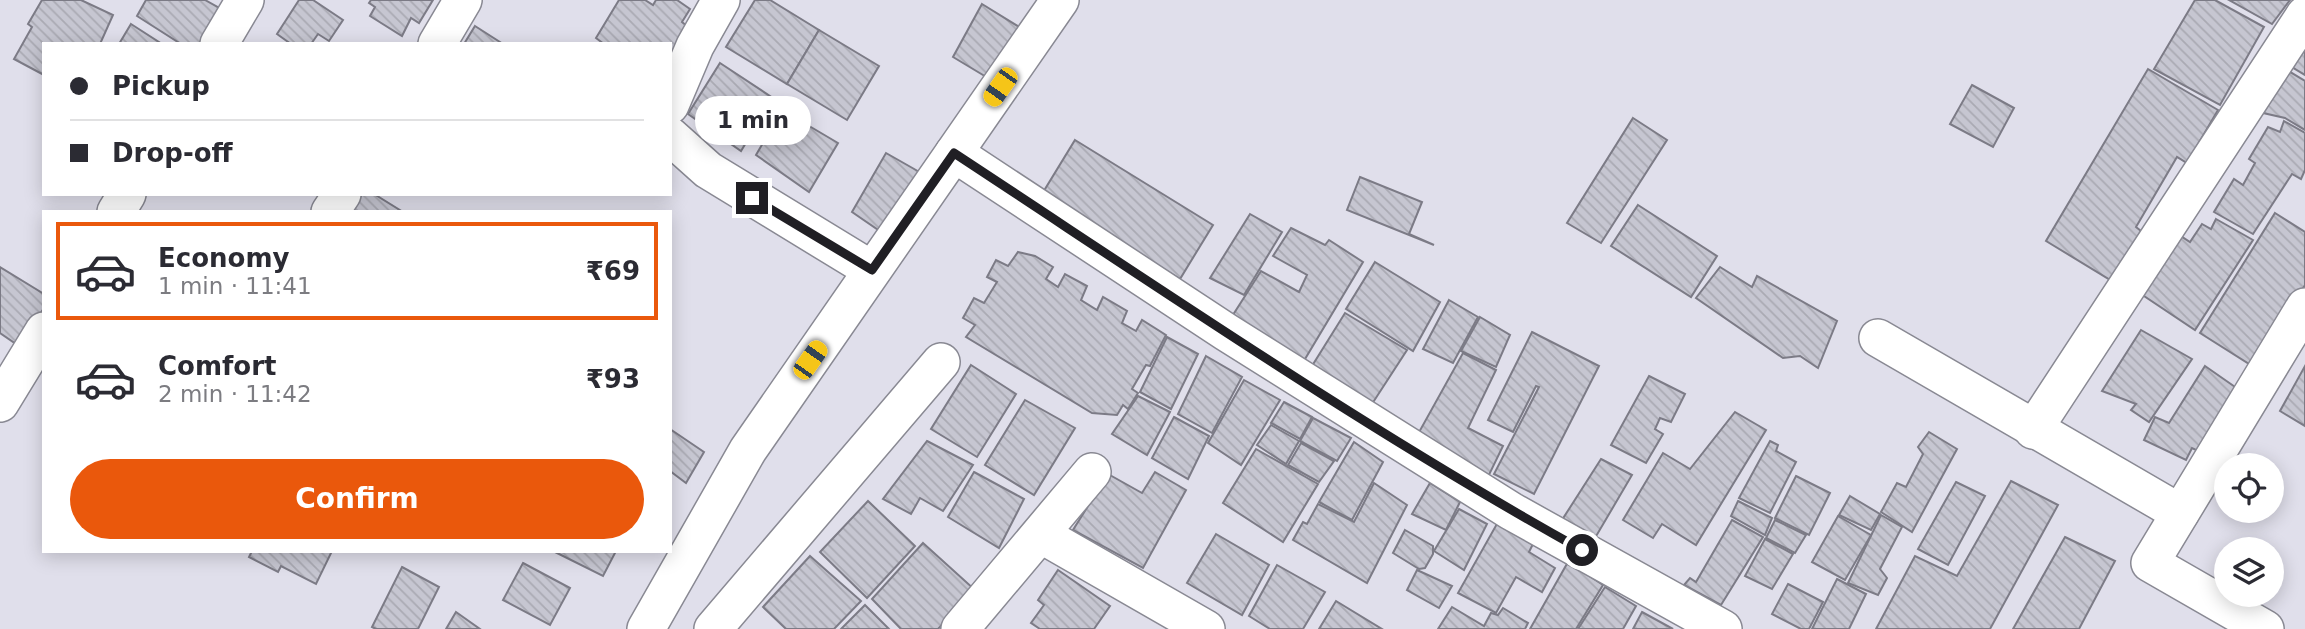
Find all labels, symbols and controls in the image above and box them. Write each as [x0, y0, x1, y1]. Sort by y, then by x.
car [980, 64, 1021, 110]
text: Pickup [112, 71, 210, 101]
callout: 1 min [694, 96, 810, 146]
text: 1 min [717, 107, 789, 133]
text: Drop-off [112, 138, 233, 168]
route end [736, 182, 768, 214]
icon: car [74, 240, 137, 303]
text: Economy [158, 243, 289, 273]
text: ₹69 [586, 256, 640, 286]
text: 1 min · 11:41 [158, 273, 312, 299]
car [790, 337, 831, 383]
icon: car [74, 348, 137, 411]
text: Comfort [158, 351, 276, 381]
text: ₹93 [586, 364, 640, 394]
text: 2 min · 11:42 [158, 381, 312, 407]
map controls [2214, 453, 2284, 607]
button: locate [2214, 453, 2284, 523]
button: Confirm [70, 459, 644, 539]
route start [1566, 534, 1598, 566]
button: layers [2214, 537, 2284, 607]

